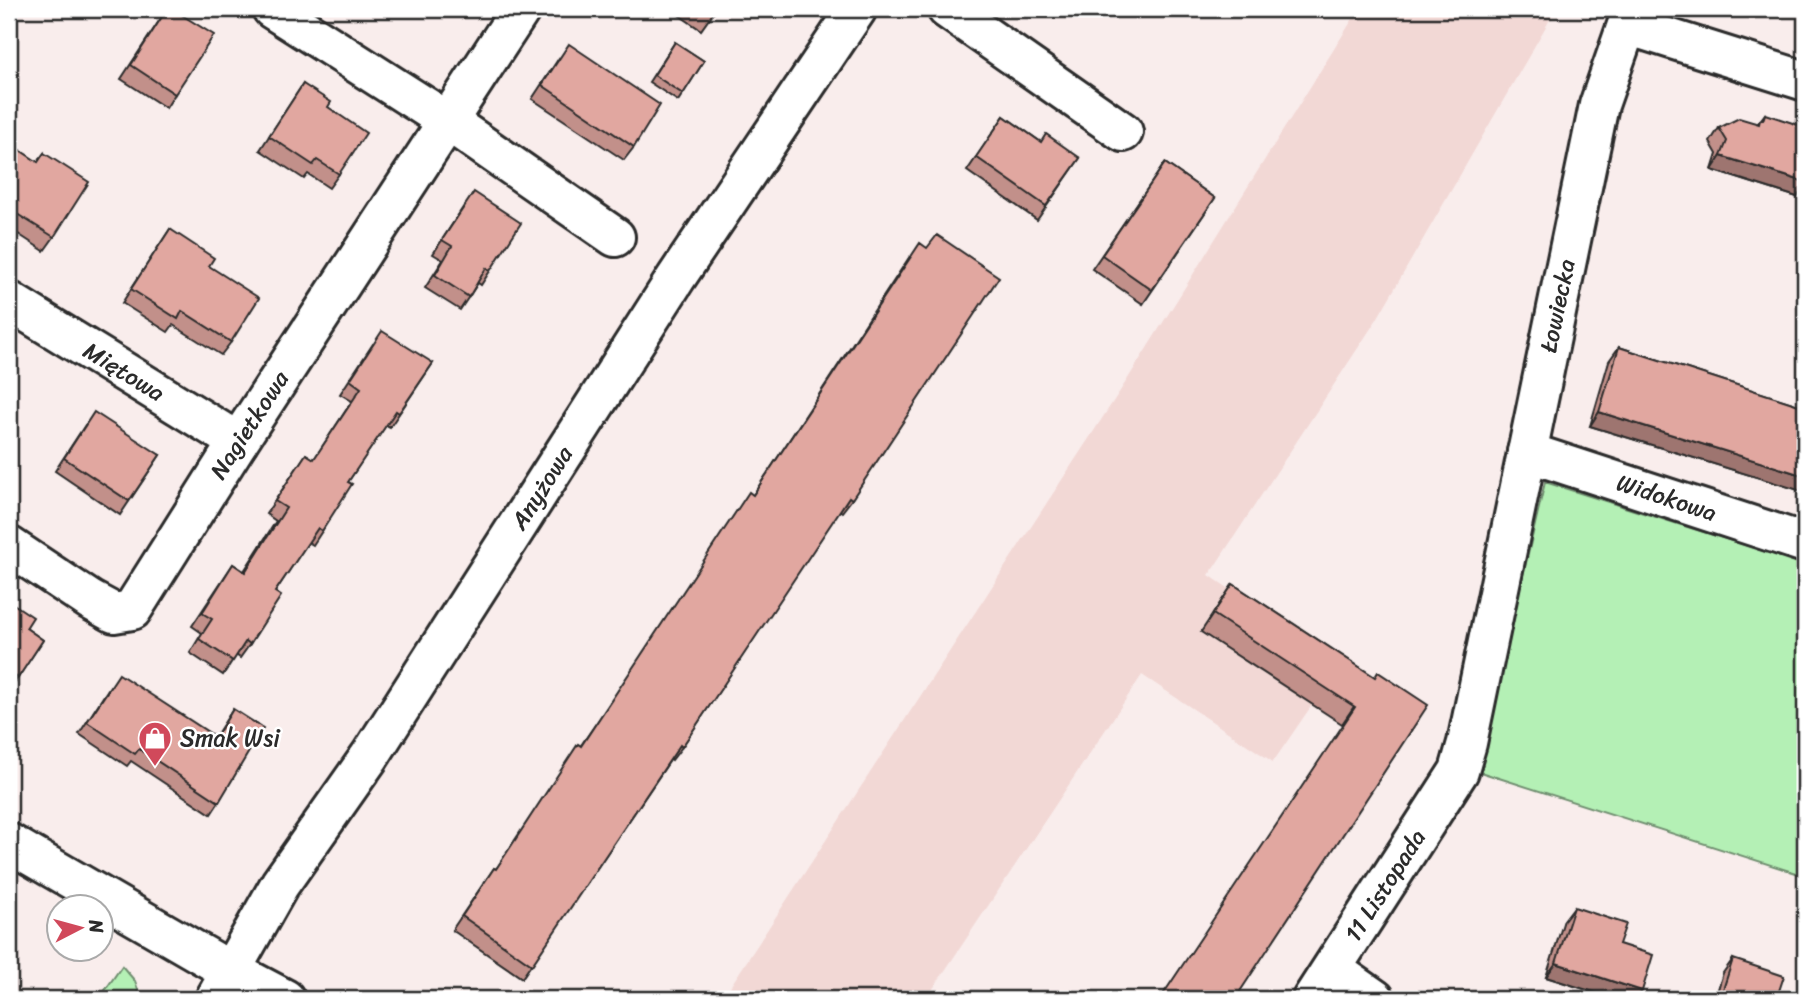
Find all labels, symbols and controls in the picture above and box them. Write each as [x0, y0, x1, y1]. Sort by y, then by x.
street label: Łowiecka [1527, 255, 1588, 356]
street label: Miętowa [75, 330, 173, 413]
street label: Nagietkowa [198, 361, 301, 488]
street label: Anyżowa [498, 436, 585, 539]
street label: Widokowa [1611, 462, 1722, 534]
place label: Smak Wsi [180, 717, 281, 759]
shop icon: Smak Wsi [136, 719, 174, 768]
street label: 11 Listopada [1333, 820, 1437, 951]
north arrow [46, 892, 116, 962]
text: N [79, 917, 114, 935]

